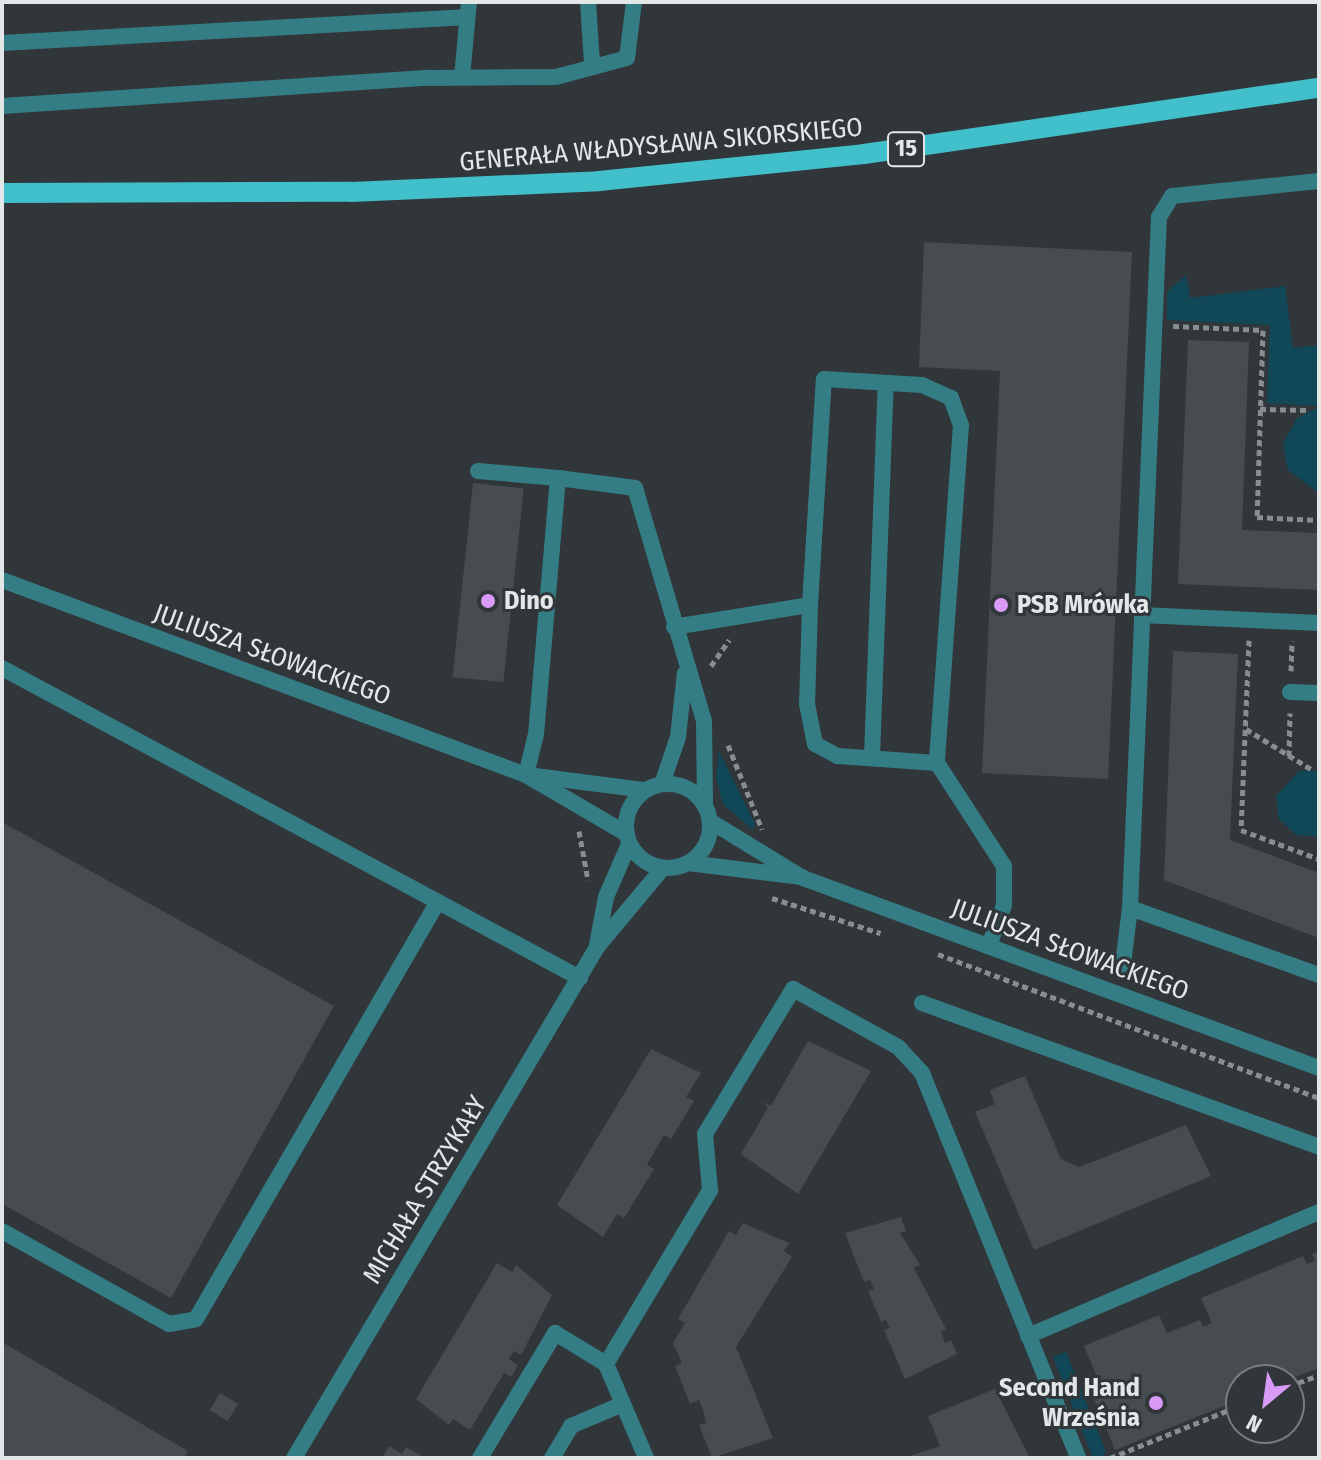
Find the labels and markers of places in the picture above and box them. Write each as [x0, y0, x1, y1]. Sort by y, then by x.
place label: Dino [504, 585, 554, 617]
place label: PSB Mrówka [1017, 589, 1149, 621]
marker: Dino [479, 592, 497, 610]
marker: PSB Mrówka [992, 596, 1010, 614]
place label: Second Hand Września [999, 1372, 1140, 1434]
marker: Second Hand Września [1147, 1394, 1165, 1412]

